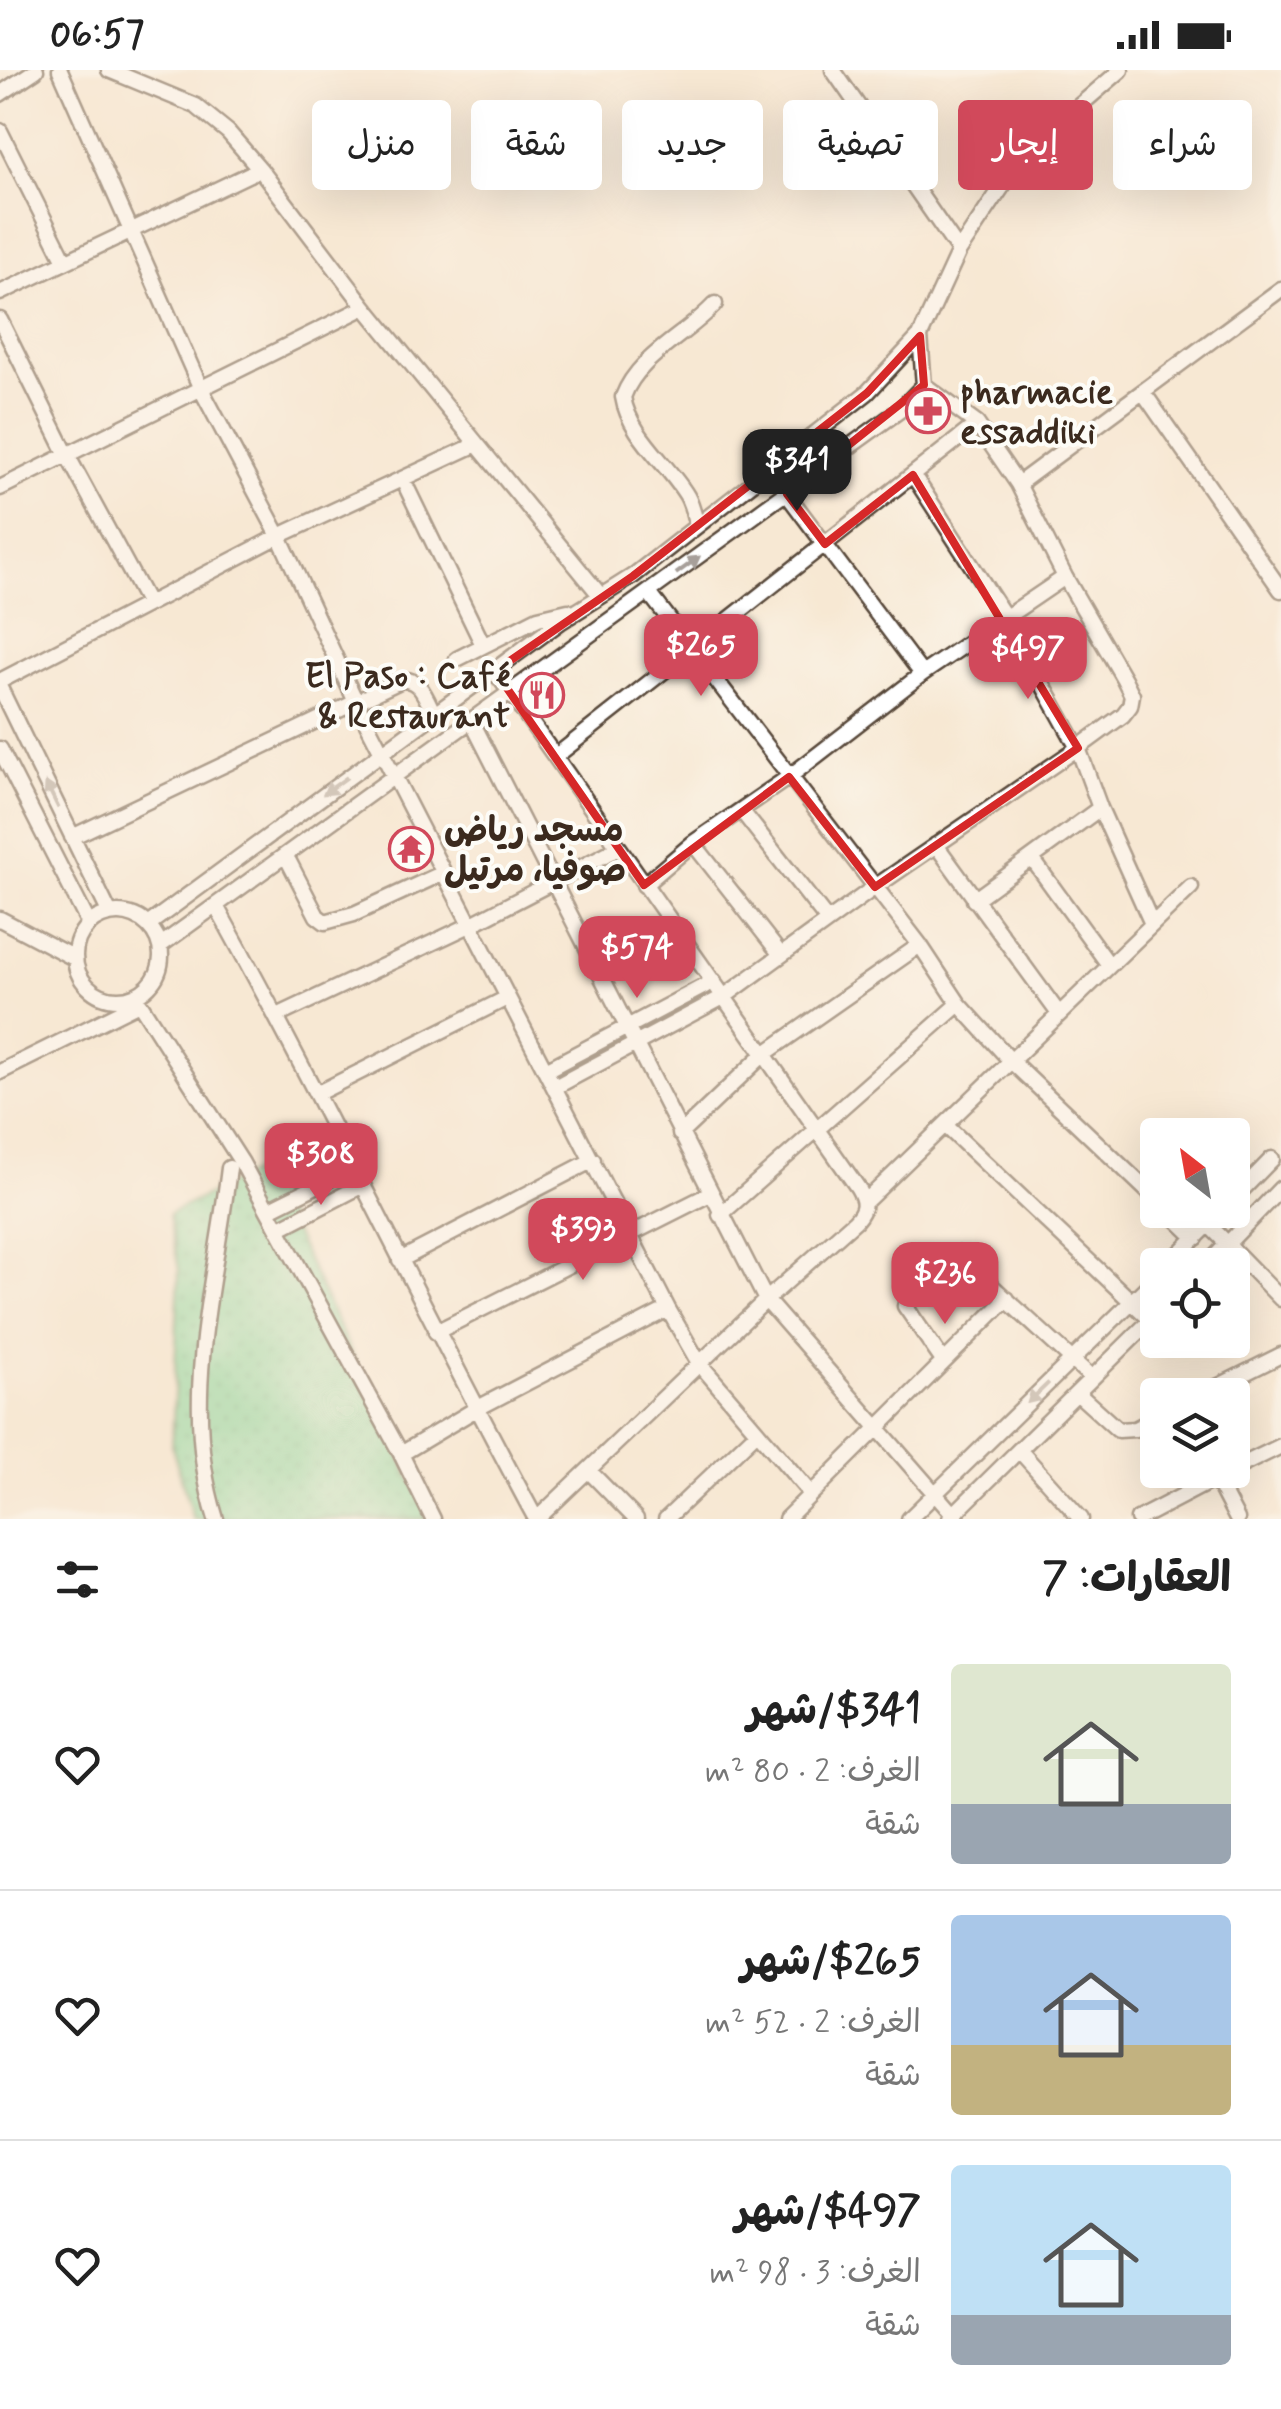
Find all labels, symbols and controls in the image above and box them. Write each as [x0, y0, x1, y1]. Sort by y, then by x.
text: 06:57 [50, 11, 144, 60]
chip: منزل [312, 100, 451, 190]
chip: شقة [471, 100, 602, 190]
chip: جديد [622, 100, 763, 190]
chip: تصفية [783, 100, 938, 190]
chip: إيجار [958, 100, 1093, 190]
chip: شراء [1113, 100, 1252, 190]
place label: pharmacie essaddiki [960, 370, 1113, 456]
pharmacy icon: pharmacie essaddiki [905, 388, 951, 434]
pin: $341 [738, 429, 856, 514]
text: $341 [764, 440, 830, 482]
one-way arrow [674, 556, 701, 575]
pin: $265 [642, 614, 760, 699]
pin: $497 [969, 617, 1087, 702]
text: $265 [666, 625, 736, 667]
text: $497 [991, 628, 1065, 670]
place label: El Paso : Café & Restaurant [305, 654, 510, 740]
restaurant icon: El Paso : Café & Restaurant [519, 672, 565, 718]
one-way arrow [322, 776, 348, 796]
one-way arrow [43, 780, 60, 809]
place label: مسجد رياض صوفيا، مرتیل [444, 808, 626, 894]
temple icon: مسجد رياض صوفيا، مرتیل [388, 826, 434, 872]
pin: $574 [578, 916, 696, 1001]
text: $574 [601, 927, 674, 969]
north arrow [1140, 1118, 1250, 1228]
map controls [1140, 1118, 1250, 1488]
pin: $308 [262, 1123, 380, 1208]
text: $308 [287, 1134, 355, 1176]
pin: $393 [524, 1198, 642, 1283]
text: $393 [550, 1209, 616, 1251]
pin: $236 [886, 1242, 1004, 1327]
button: locate [1140, 1248, 1250, 1358]
text: $236 [913, 1253, 977, 1295]
button: layers [1140, 1378, 1250, 1488]
one-way arrow [1027, 1381, 1051, 1404]
icon: filters [50, 1552, 105, 1607]
text: العقارات: 7 [1042, 1552, 1231, 1607]
text: $341/شهر [747, 1684, 921, 1739]
icon: home [1031, 1704, 1151, 1824]
icon: heart [50, 1737, 105, 1792]
text: الغرف: 2 · 80 m² [705, 1751, 921, 1793]
text: شقة [865, 1804, 921, 1846]
text: $265/شهر [741, 1935, 921, 1990]
icon: home [1031, 1955, 1151, 2075]
icon: heart [50, 1988, 105, 2043]
text: الغرف: 2 · 52 m² [705, 2002, 921, 2044]
text: شقة [865, 2055, 921, 2097]
text: $497/شهر [735, 2185, 921, 2240]
icon: home [1031, 2205, 1151, 2325]
icon: heart [50, 2238, 105, 2293]
text: الغرف: 3 · 98 m² [709, 2252, 921, 2294]
text: شقة [865, 2305, 921, 2347]

